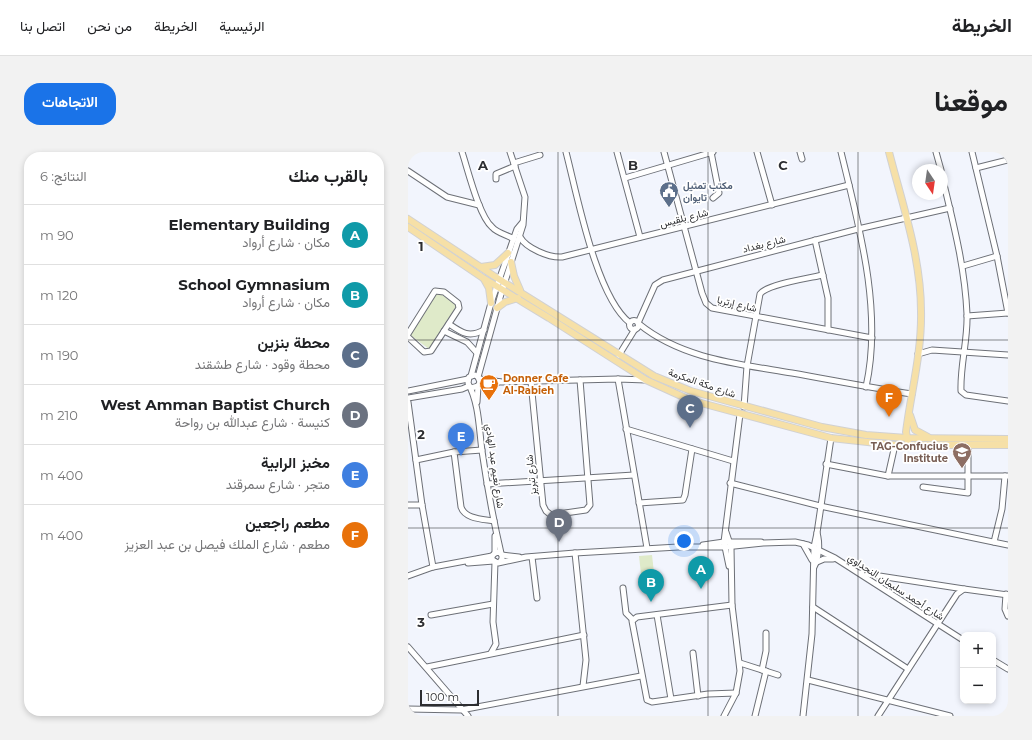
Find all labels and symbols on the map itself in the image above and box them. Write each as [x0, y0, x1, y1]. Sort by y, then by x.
text: A [477, 157, 489, 173]
text: B [628, 157, 638, 173]
text: C [778, 157, 788, 173]
north arrow [912, 164, 948, 200]
place label: مكتب تمثيل تايوان [683, 179, 733, 204]
public building icon: مكتب تمثيل تايوان [658, 180, 680, 208]
street label: شارع بلقيس [658, 206, 710, 230]
street label: شارع بغداد [741, 232, 787, 256]
text: 1 [418, 238, 424, 254]
street label: شارع إرتريا [716, 293, 758, 315]
street label: شارع مكة المكرمة [666, 365, 738, 401]
place label: Donner Cafe Al-Rabieh [502, 372, 569, 397]
cafe icon: Donner Cafe Al-Rabieh [478, 373, 500, 401]
pin: F [876, 384, 902, 417]
pin: C [677, 395, 703, 428]
pin: E [448, 423, 474, 456]
street label: شارع نعيم عبد الهادي [481, 423, 507, 509]
text: 2 [417, 426, 425, 442]
place label: TAG-Confucius Institute [871, 440, 949, 465]
school or university icon: TAG-Confucius Institute [951, 441, 973, 469]
street label: شارع تبريز [522, 454, 540, 497]
pin: D [546, 509, 572, 542]
your location [674, 531, 694, 551]
street label: شارع أحمد سليمان النجداوي [844, 551, 947, 625]
pin: A [688, 556, 714, 589]
pin: B [638, 569, 664, 602]
text: 3 [416, 614, 425, 630]
scale bar [420, 688, 479, 707]

